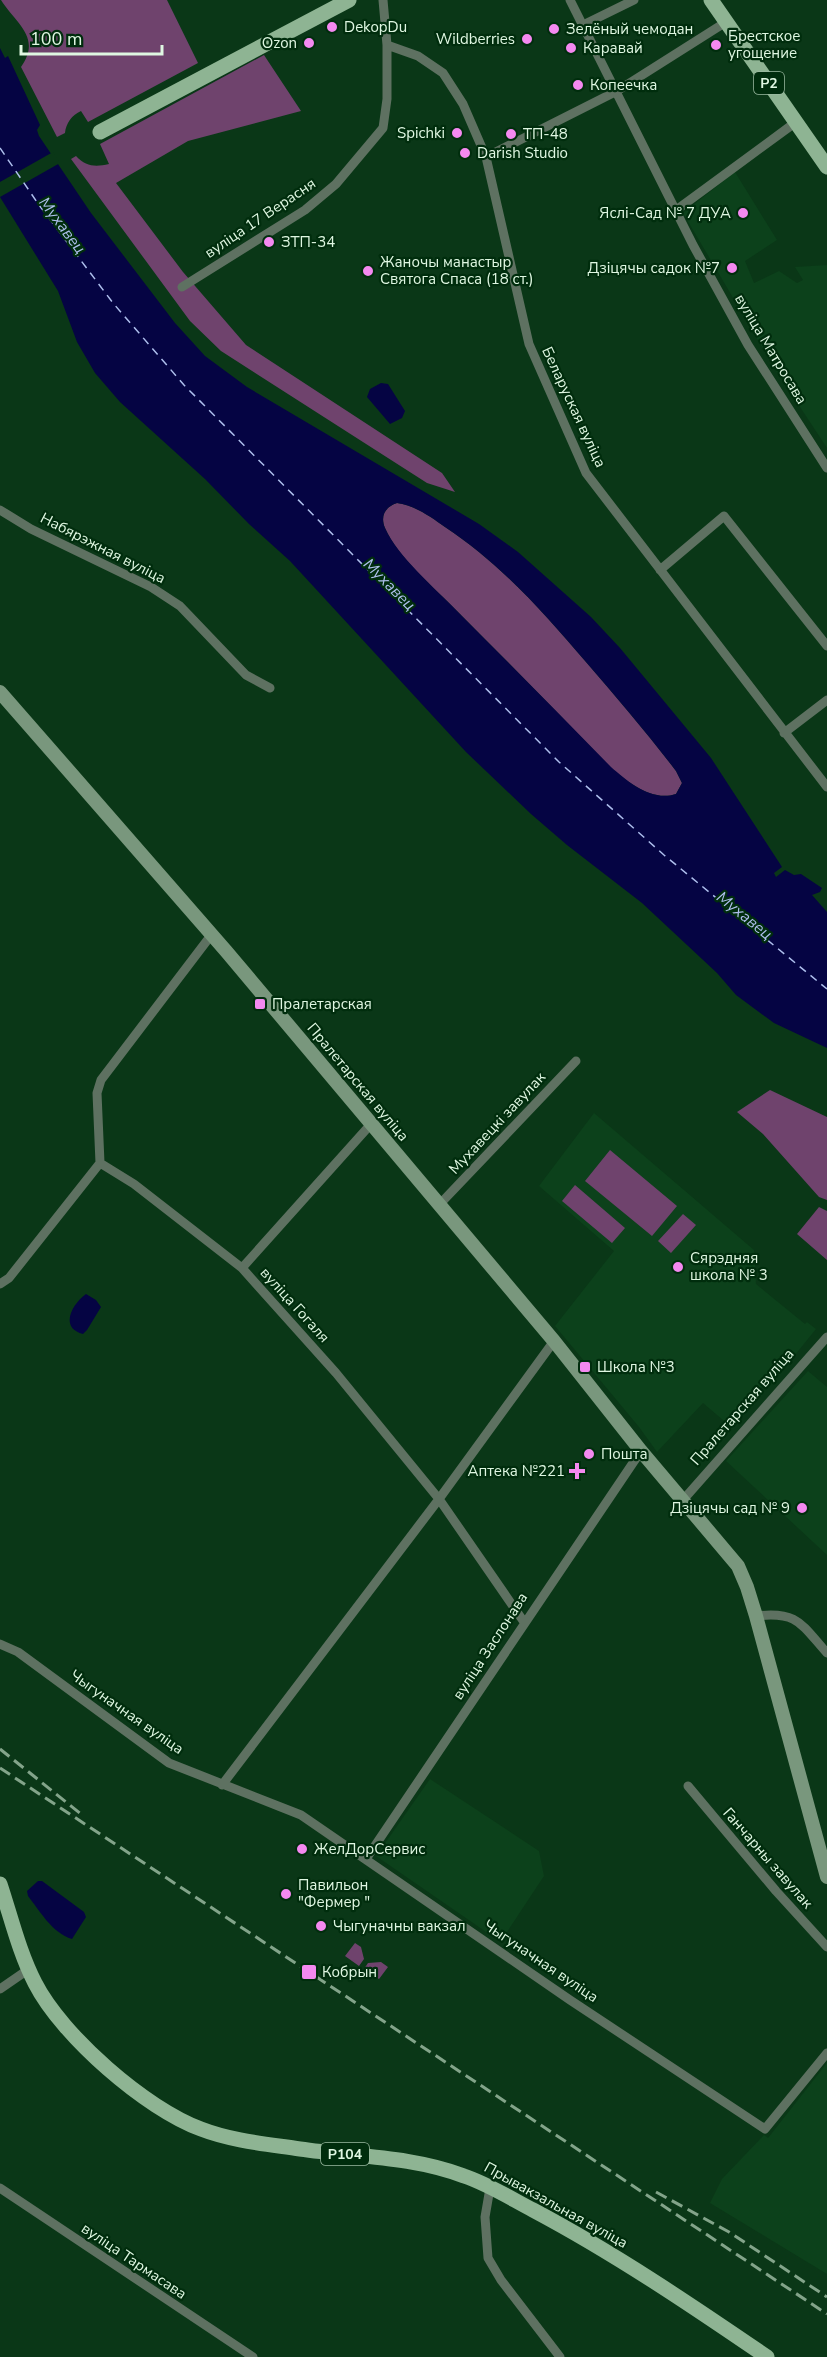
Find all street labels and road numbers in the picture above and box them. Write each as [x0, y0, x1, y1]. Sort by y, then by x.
road number: Р2 [754, 72, 784, 94]
street label: вуліца 17 Верасня [201, 173, 319, 263]
street label: вуліца Матросава [730, 290, 812, 408]
street label: Беларуская вуліца [537, 343, 611, 471]
street label: Набярэжная вуліца [37, 508, 169, 588]
street label: Пралетарская вуліца [303, 1019, 413, 1145]
street label: Мухавецкі завулак [444, 1067, 550, 1178]
street label: вуліца Гогаля [256, 1263, 334, 1347]
street label: Пралетарская вуліца [686, 1344, 798, 1470]
street label: вуліца Заслонава [448, 1589, 532, 1703]
street label: Чыгуначная вуліца [66, 1665, 188, 1759]
street label: Ганчарны завулак [719, 1803, 817, 1913]
street label: Чыгуначная вуліца [480, 1915, 602, 2007]
road number: Р104 [321, 2143, 369, 2165]
street label: Прывакзальная вуліца [481, 2157, 631, 2253]
street label: вуліца Тармасава [77, 2218, 191, 2304]

